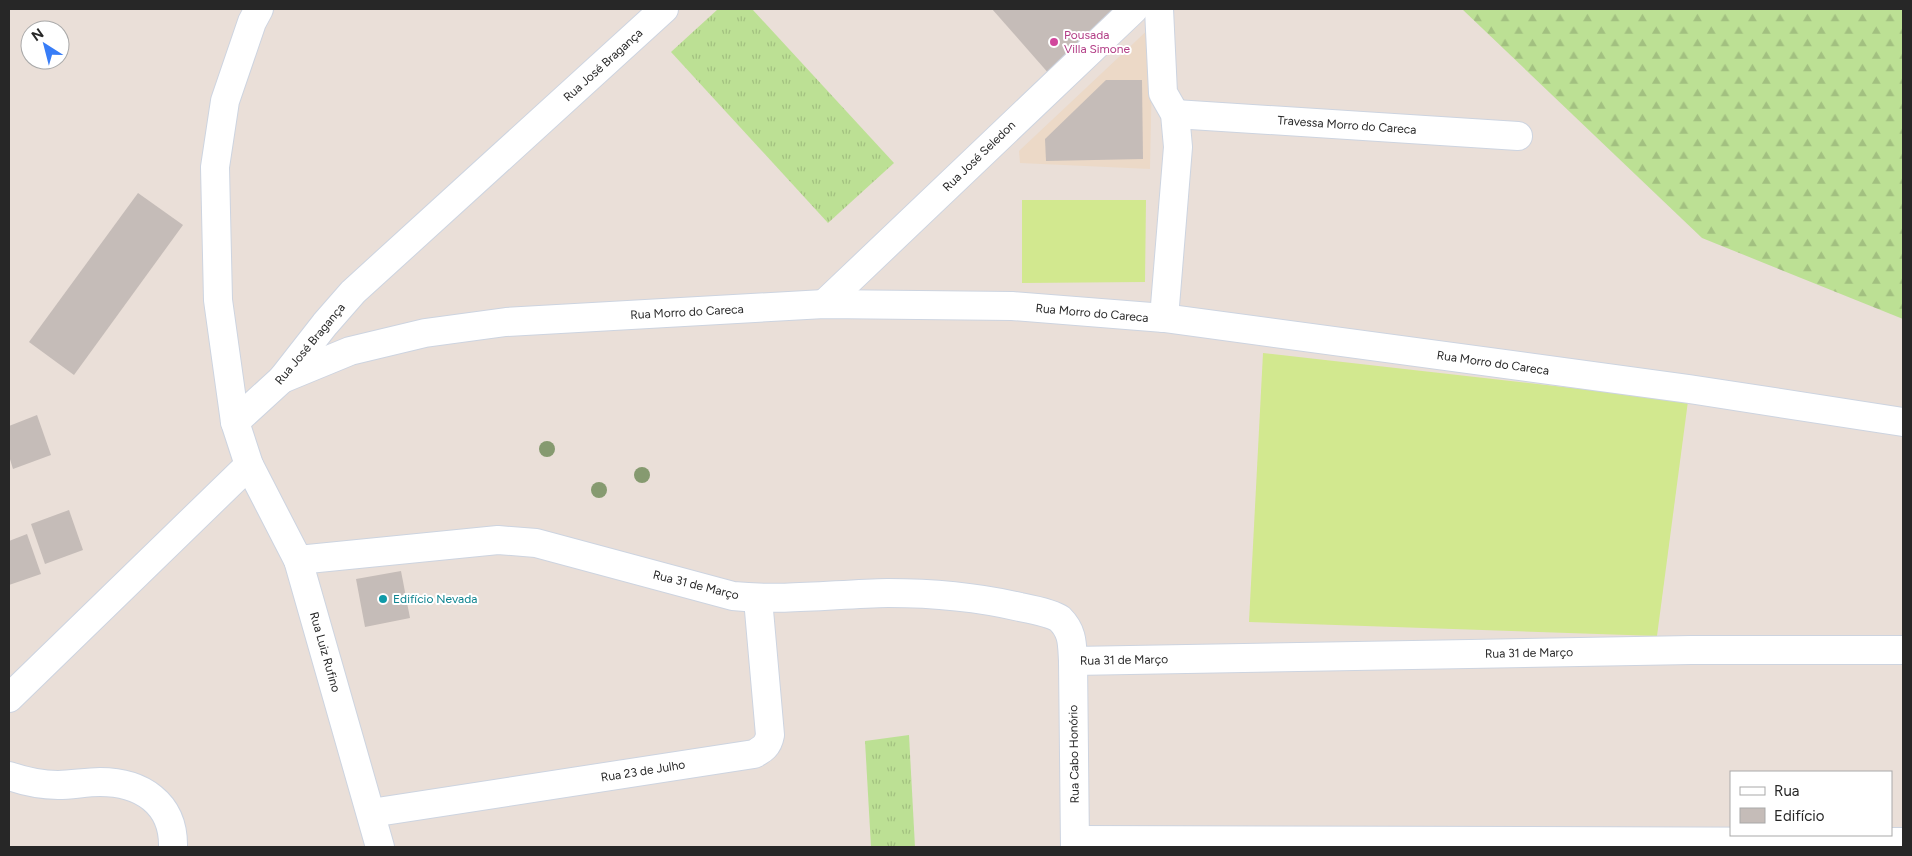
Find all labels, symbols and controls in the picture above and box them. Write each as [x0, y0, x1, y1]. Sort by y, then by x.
north arrow [20, 20, 70, 70]
text: N [28, 25, 47, 45]
street label: Rua José Bragança [561, 26, 645, 104]
place label: Pousada Villa Simone [1064, 28, 1130, 56]
marker: Pousada Villa Simone [1048, 36, 1060, 48]
street label: Travessa Morro do Careca [1277, 113, 1417, 137]
street label: Rua José Seledon [940, 118, 1018, 194]
street label: Rua José Bragança [272, 301, 348, 387]
street label: Rua Morro do Careca [1035, 301, 1149, 325]
street label: Rua Morro do Careca [630, 302, 744, 322]
street label: Rua Morro do Careca [1436, 348, 1550, 378]
street label: Rua 31 de Março [652, 568, 740, 602]
place label: Edifício Nevada [393, 592, 477, 606]
marker: Edifício Nevada [377, 593, 389, 605]
street label: Rua Luiz Rufino [307, 610, 343, 694]
street label: Rua 31 de Março [1485, 645, 1573, 661]
street label: Rua 31 de Março [1080, 652, 1168, 668]
street label: Rua Cabo Honório [1066, 705, 1082, 803]
street label: Rua 23 de Julho [600, 757, 686, 785]
legend [1730, 771, 1892, 836]
text: Rua [1774, 782, 1799, 800]
text: Edifício [1774, 807, 1825, 825]

